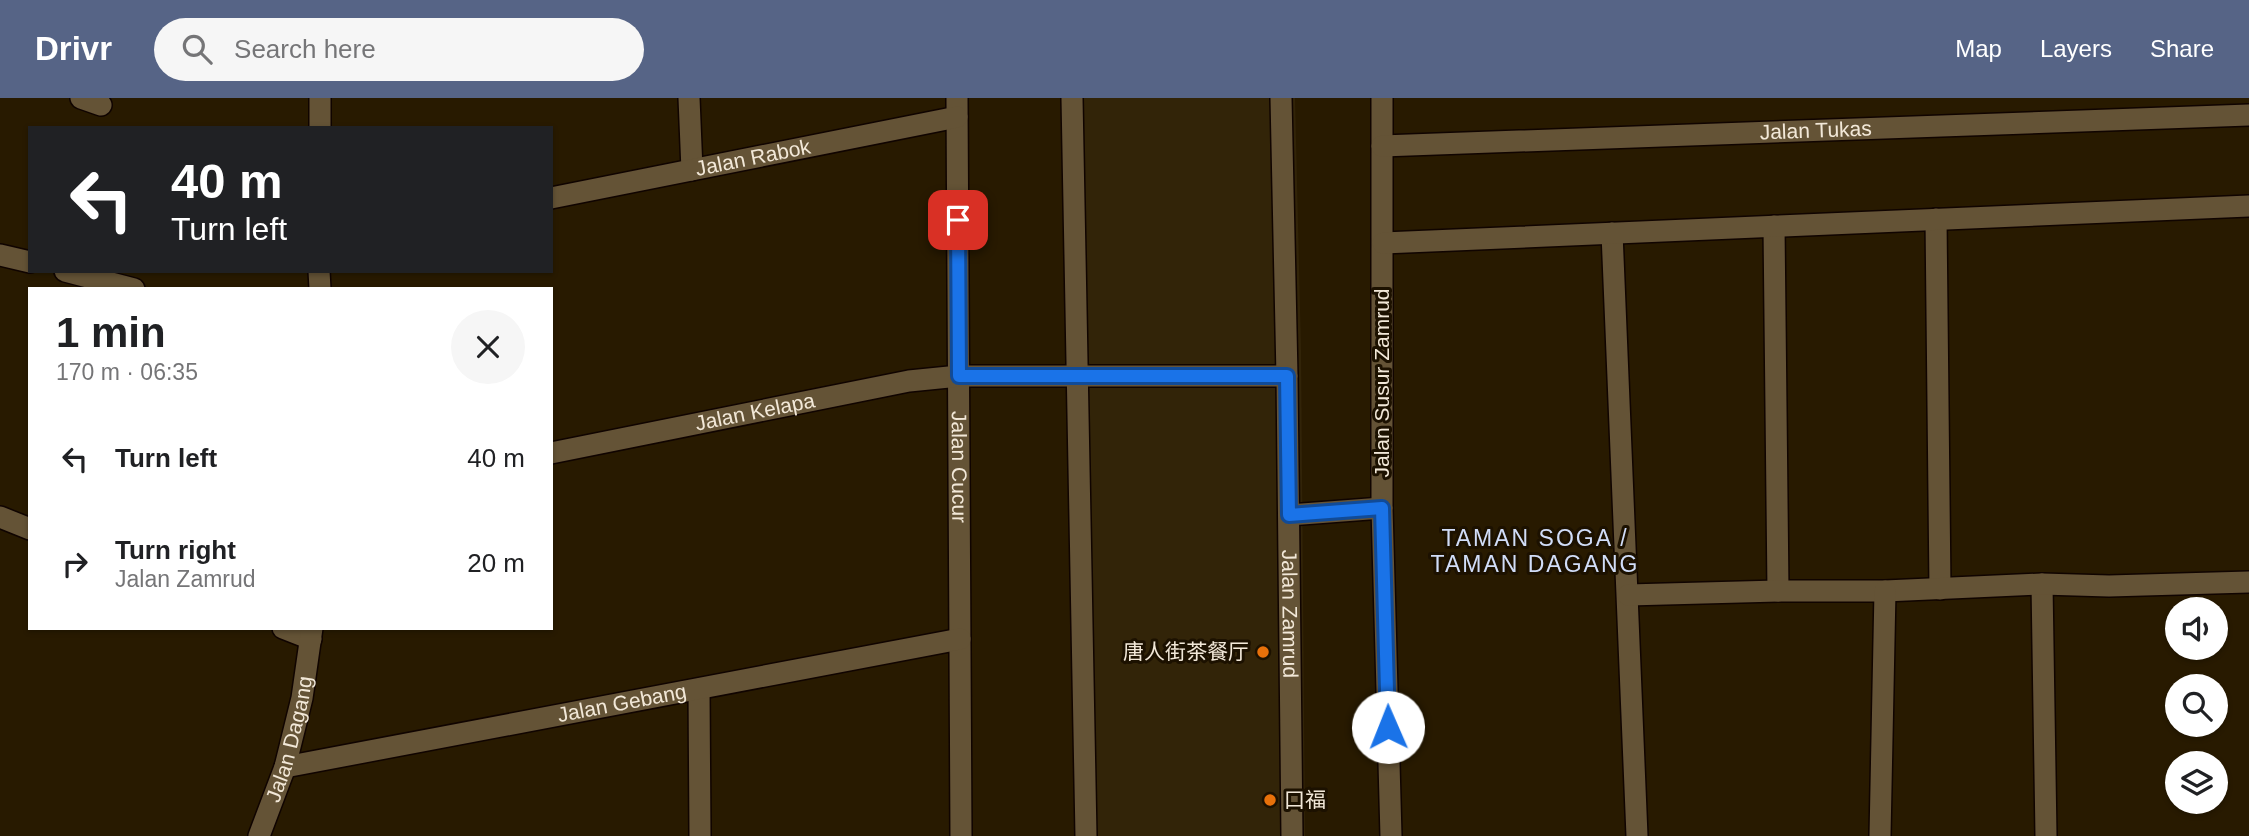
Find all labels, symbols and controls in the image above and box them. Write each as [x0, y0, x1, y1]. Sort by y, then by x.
search box [154, 18, 644, 81]
text: Drivr [35, 30, 112, 67]
icon: search [178, 30, 216, 68]
text: Search here [234, 34, 376, 64]
text: Map [1955, 35, 2002, 62]
text: Layers [2040, 35, 2112, 62]
text: Share [2150, 35, 2214, 62]
street label: Jalan Tukas [1759, 116, 1872, 143]
street label: Jalan Rabok [693, 134, 813, 180]
icon: left [56, 154, 147, 245]
text: 40 m [171, 154, 283, 208]
pin [928, 190, 988, 250]
icon: arrive [939, 201, 977, 239]
text: Turn left [171, 211, 287, 247]
street label: Jalan Susur Zamrud [1370, 288, 1393, 478]
text: 1 min [56, 309, 166, 356]
button: close [451, 310, 525, 384]
text: 170 m · 06:35 [56, 359, 198, 385]
street label: Jalan Kelapa [693, 388, 817, 435]
street label: Jalan Cucur [948, 411, 971, 523]
icon: left [56, 440, 94, 478]
text: Turn left [115, 443, 217, 473]
text: 40 m [467, 443, 525, 473]
district label: TAMAN SOGA / TAMAN DAGANG [1431, 525, 1639, 577]
text: Turn right [115, 535, 236, 565]
icon: right [56, 545, 94, 583]
text: 20 m [467, 548, 525, 578]
street label: Jalan Zamrud [1278, 550, 1302, 678]
text: Jalan Zamrud [115, 566, 256, 592]
map controls [2165, 597, 2228, 814]
button: sound [2165, 597, 2228, 660]
place label: 唐人街茶餐厅 [1123, 640, 1249, 663]
marker: 唐人街茶餐厅 [1255, 644, 1271, 660]
street label: Jalan Dagang [261, 674, 316, 805]
button: search [2165, 674, 2228, 737]
street label: Jalan Gebang [555, 679, 688, 726]
position arrow [1351, 690, 1425, 764]
button: layers [2165, 751, 2228, 814]
place label: 口福 [1284, 788, 1326, 811]
marker: 口福 [1262, 792, 1278, 808]

